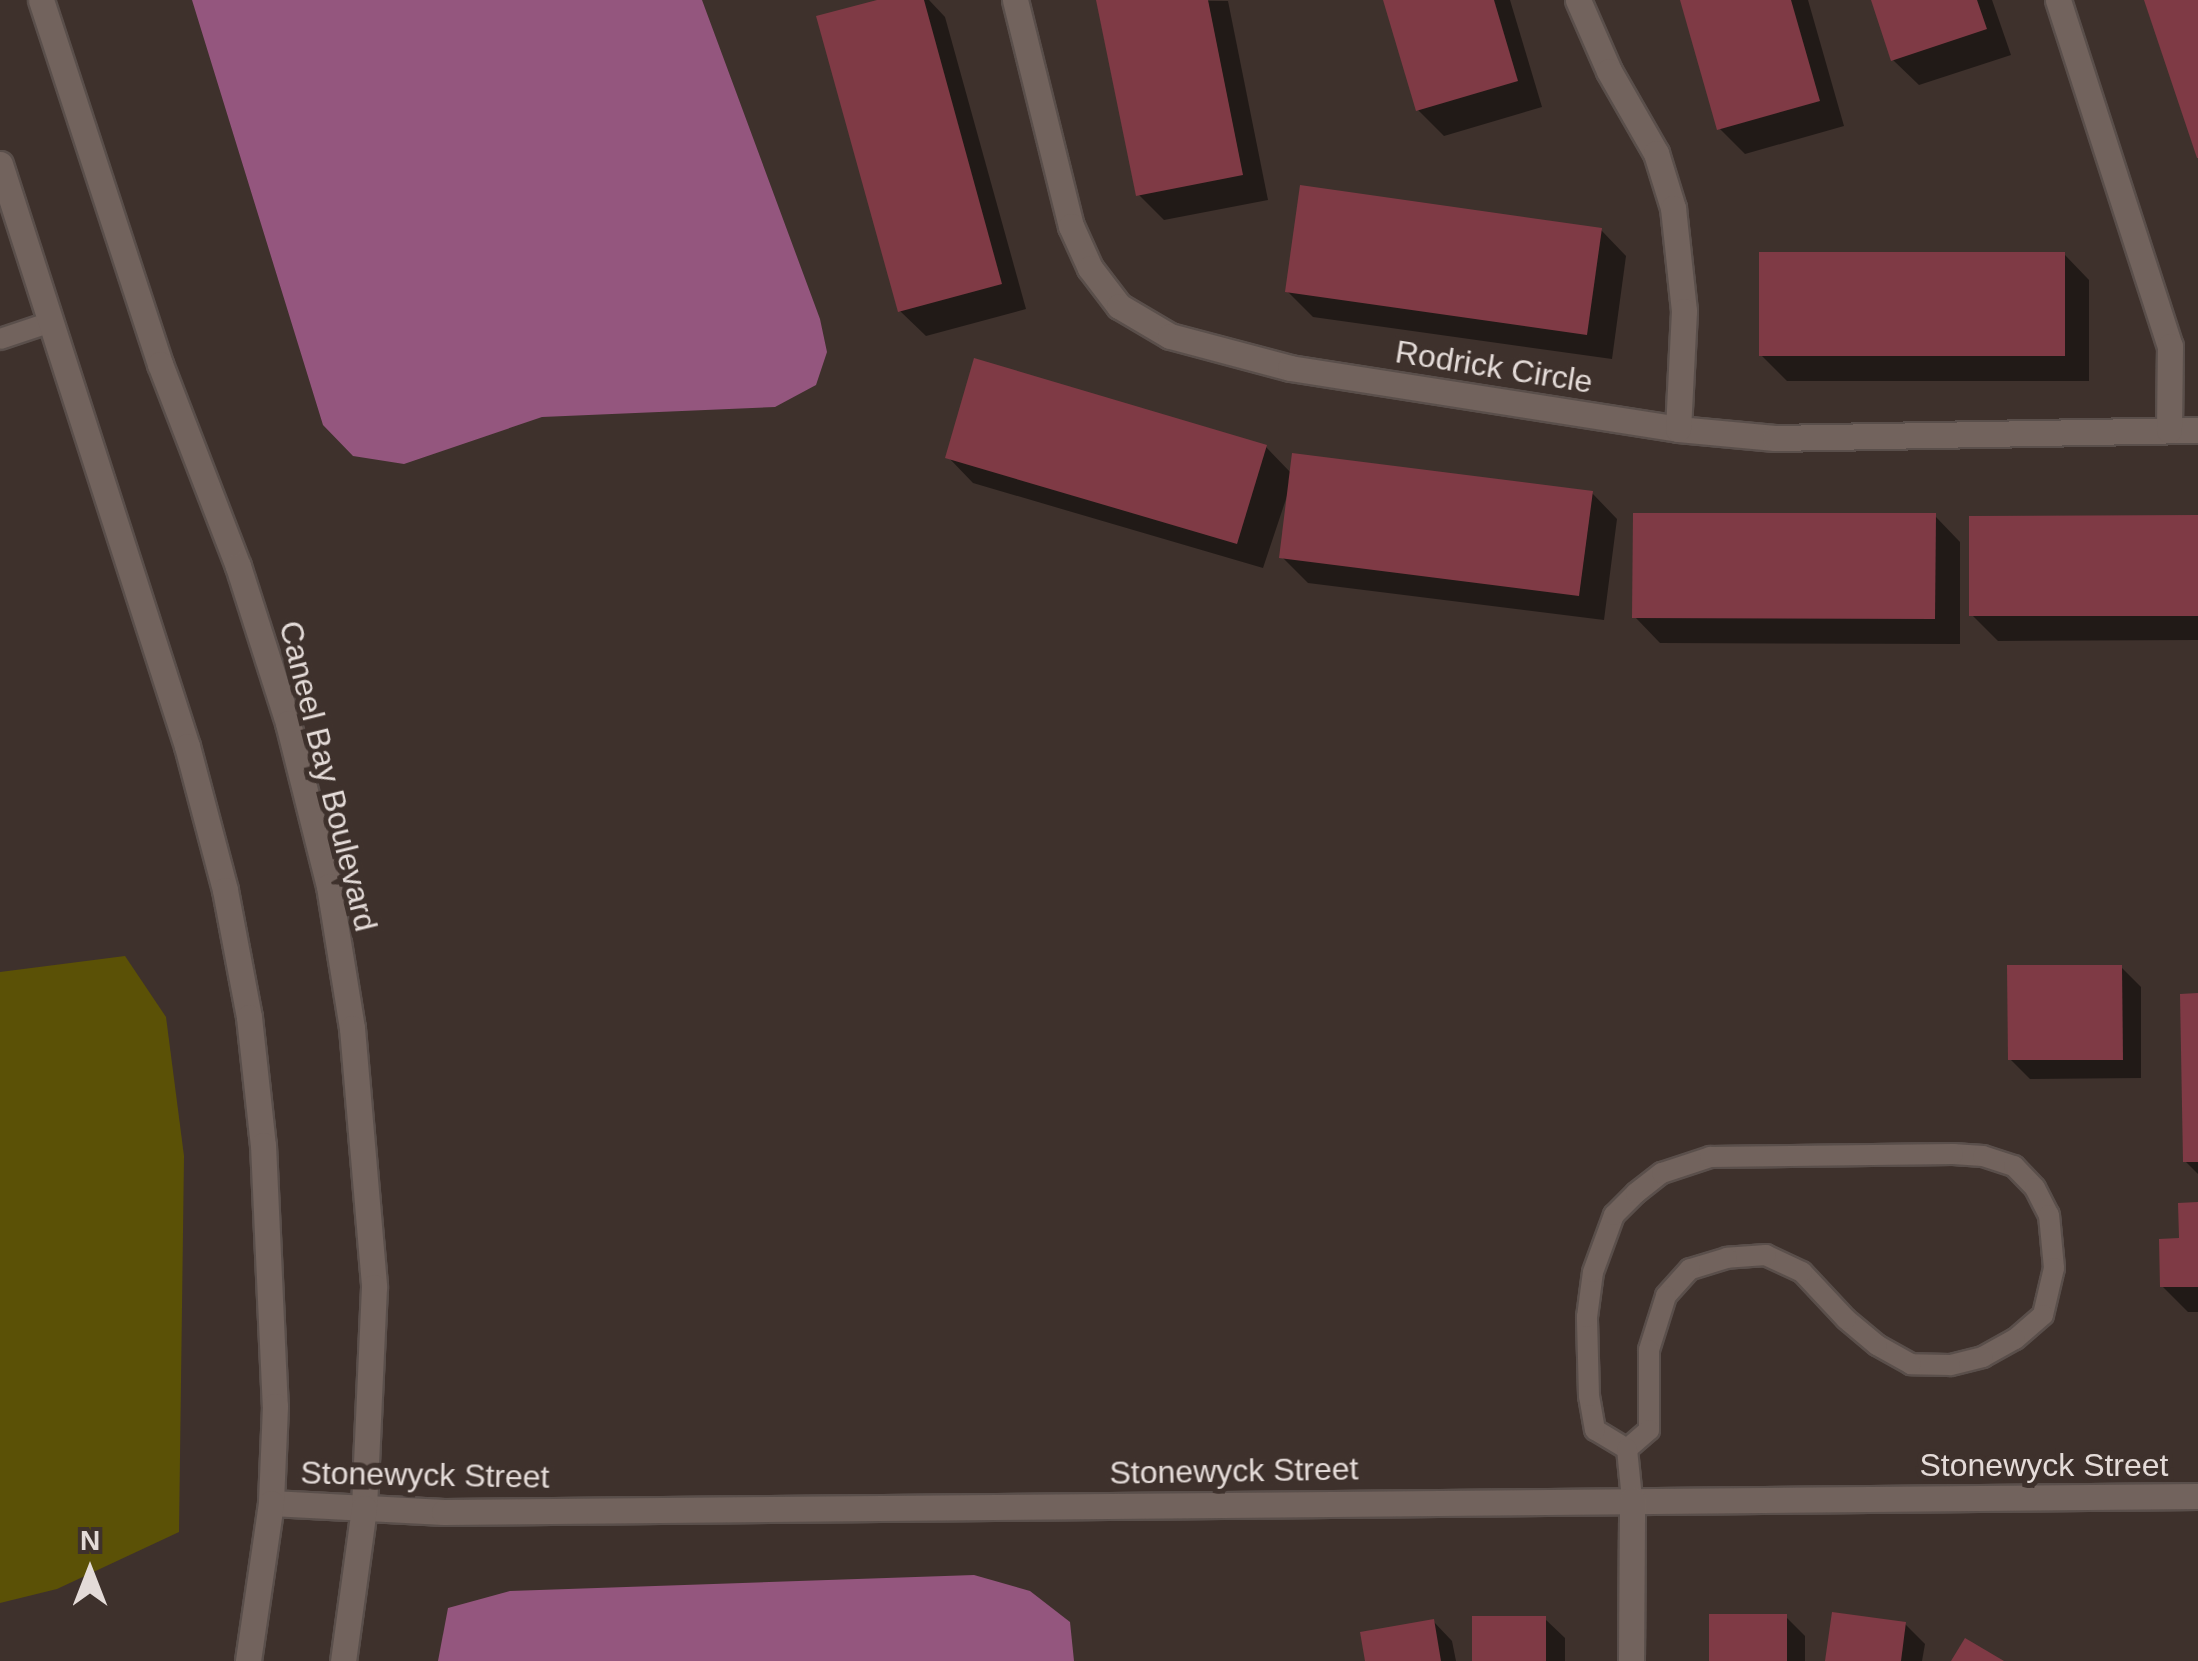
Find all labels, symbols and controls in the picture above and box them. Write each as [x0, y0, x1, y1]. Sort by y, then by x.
street label: Rodrick Circle [1393, 332, 1595, 402]
street label: Caneel Bay Boulevard [271, 617, 385, 935]
street label: Stonewyck Street [1920, 1446, 2168, 1484]
street label: Stonewyck Street [1109, 1450, 1359, 1492]
street label: Stonewyck Street [300, 1454, 550, 1496]
north arrow [40, 1521, 140, 1621]
text: N [80, 1525, 100, 1556]

